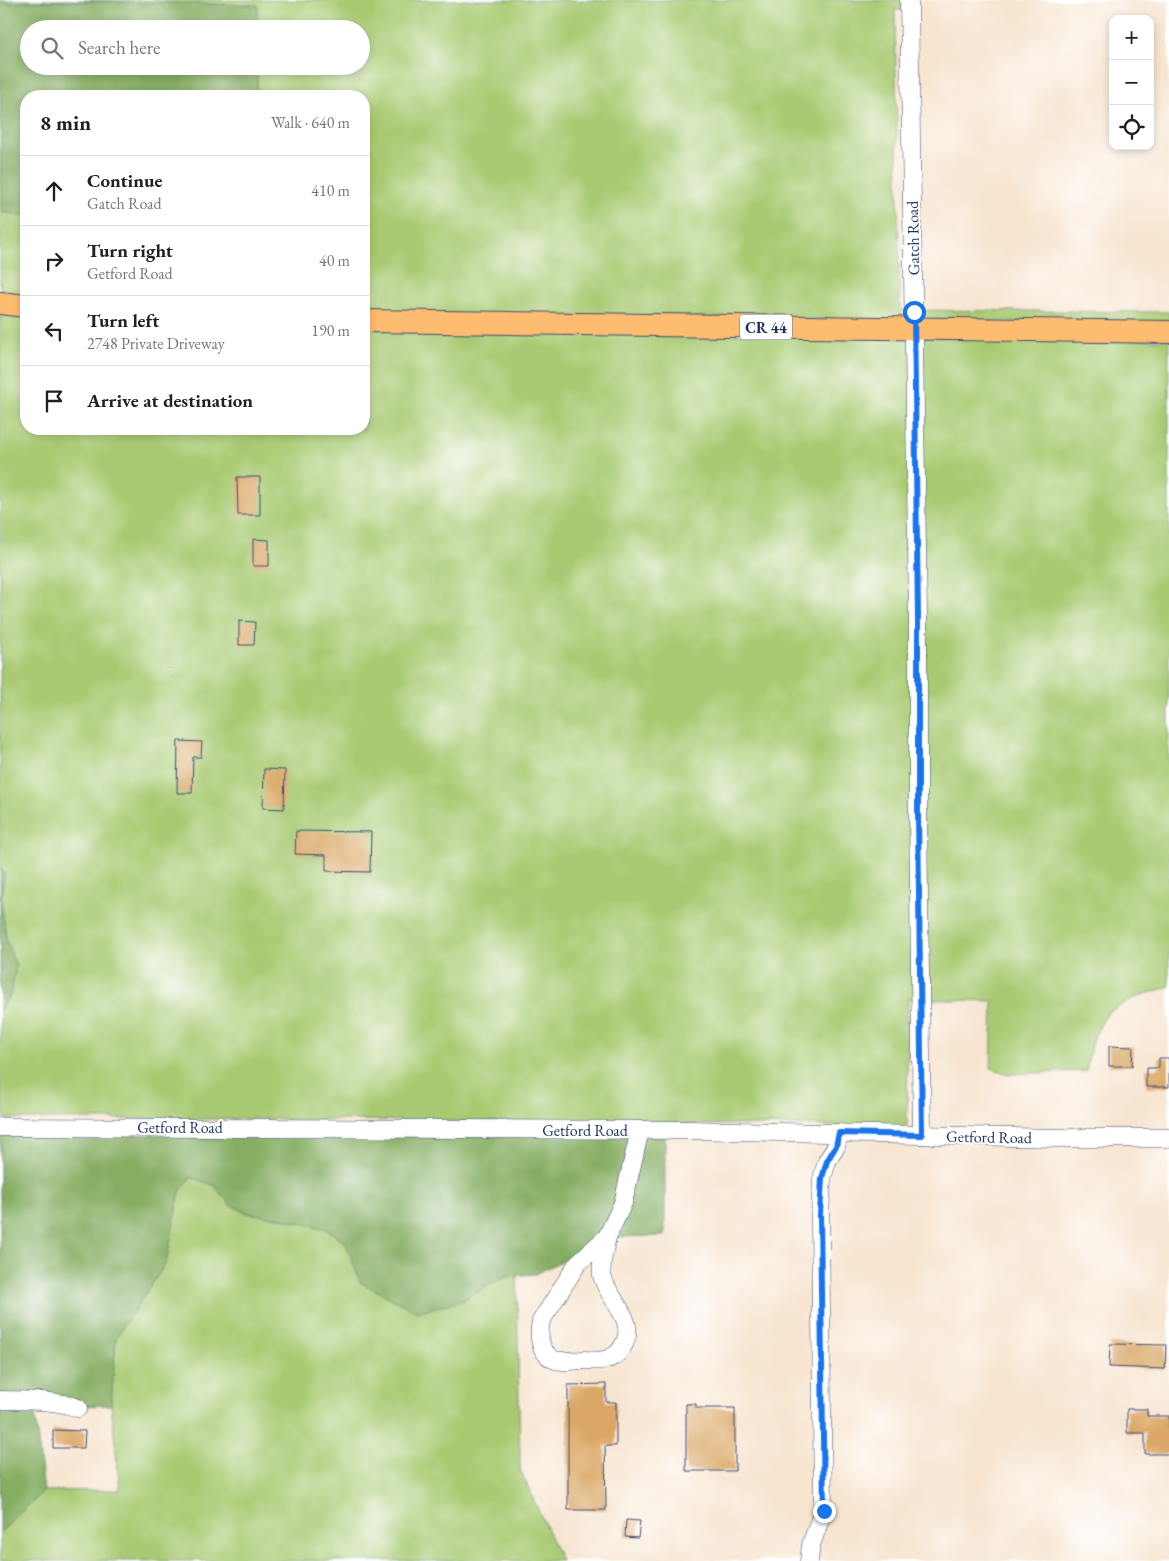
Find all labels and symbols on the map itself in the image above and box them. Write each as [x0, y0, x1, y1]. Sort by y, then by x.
street label: Gatch Road [902, 200, 924, 275]
route start [903, 301, 926, 324]
road number: CR 44 [740, 314, 792, 340]
street label: Getford Road [137, 1117, 224, 1138]
street label: Getford Road [542, 1120, 629, 1141]
street label: Getford Road [946, 1126, 1033, 1148]
route end [813, 1500, 836, 1523]

